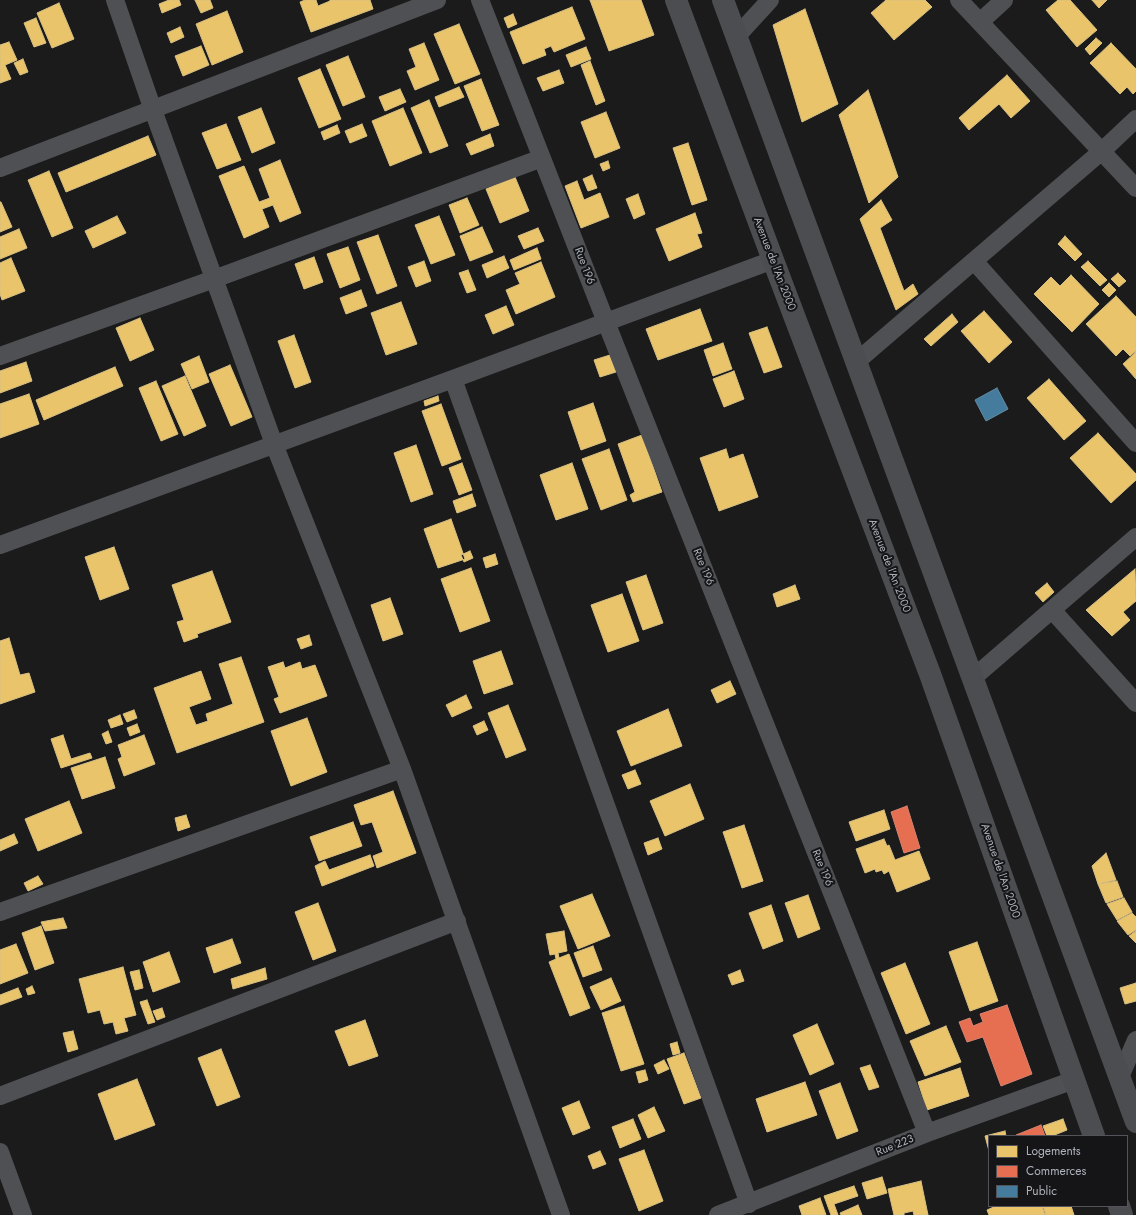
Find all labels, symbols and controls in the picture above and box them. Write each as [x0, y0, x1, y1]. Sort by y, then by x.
street label: Avenue de l'An 2000 [750, 215, 798, 313]
street label: Rue 196 [571, 246, 597, 286]
street label: Avenue de l'An 2000 [865, 517, 913, 615]
street label: Rue 196 [690, 547, 716, 587]
street label: Avenue de l'An 2000 [978, 822, 1022, 920]
street label: Rue 196 [809, 848, 835, 888]
street label: Rue 223 [874, 1132, 916, 1160]
legend [988, 1135, 1128, 1207]
text: Logements [1026, 1142, 1081, 1160]
text: Commerces [1026, 1162, 1086, 1180]
text: Public [1026, 1182, 1057, 1200]

